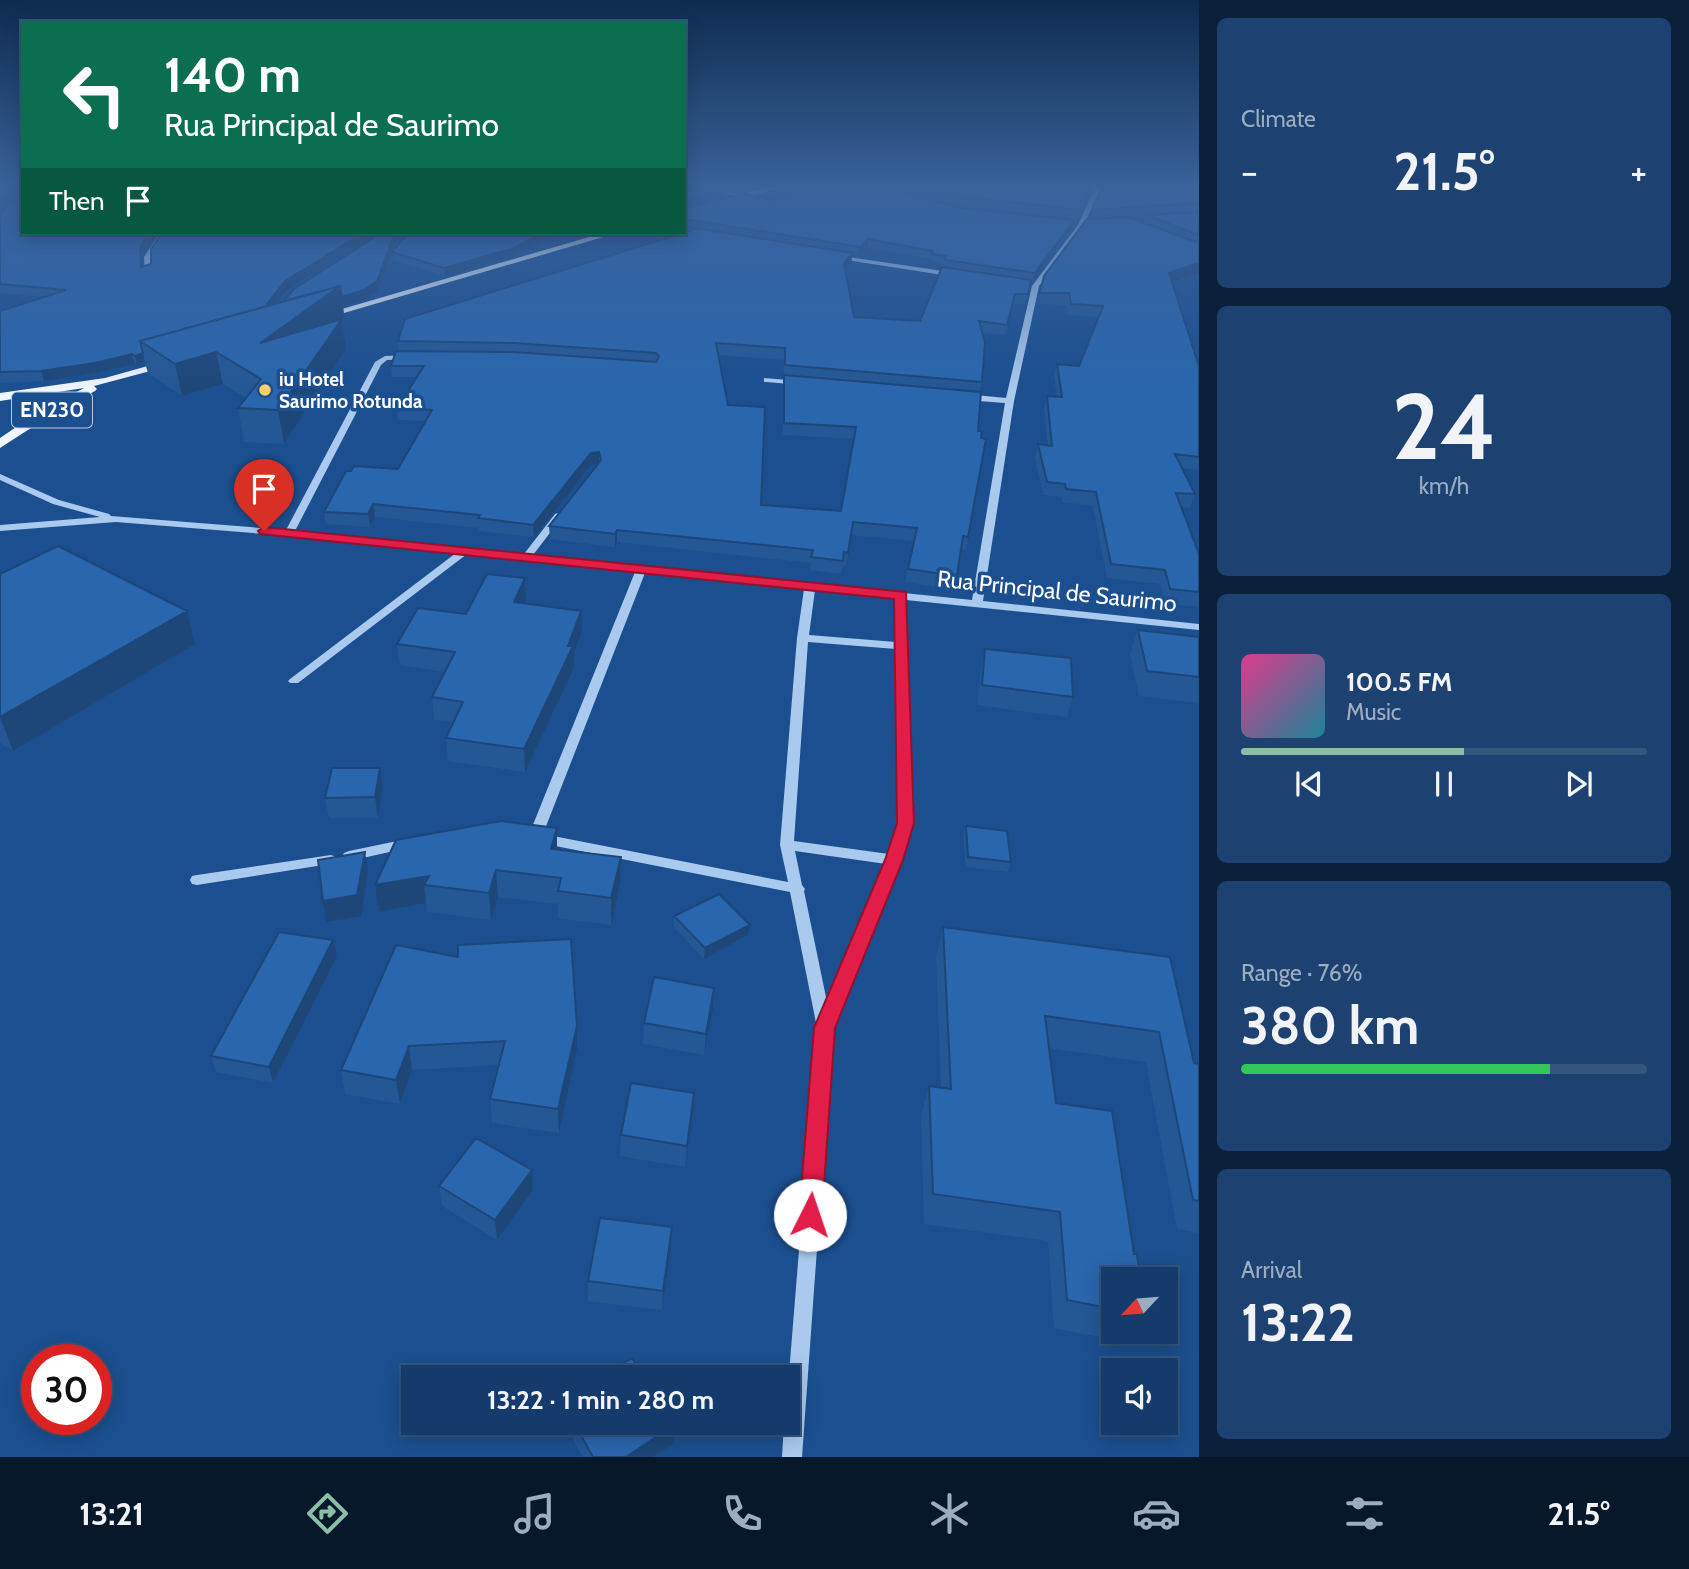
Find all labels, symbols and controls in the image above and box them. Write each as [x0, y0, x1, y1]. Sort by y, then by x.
text: 140 m [164, 45, 301, 104]
icon: left [49, 49, 140, 140]
text: Rua Principal de Saurimo [164, 105, 499, 144]
text: Climate [1241, 105, 1316, 133]
text: 21.5° [1393, 140, 1495, 203]
text: − [1241, 148, 1258, 195]
text: + [1630, 148, 1647, 195]
icon: arrive [119, 182, 157, 220]
text: Then [49, 185, 105, 217]
place label: iu Hotel Saurimo Rotunda [279, 368, 423, 413]
text: 24 [1392, 371, 1496, 482]
marker: iu Hotel Saurimo Rotunda [257, 382, 273, 398]
road number: EN230 [12, 392, 92, 428]
pin [234, 459, 294, 531]
icon: arrive [245, 470, 283, 508]
text: km/h [1419, 472, 1469, 500]
street label: Rua Principal de Saurimo [936, 564, 1178, 618]
text: 100.5 FM [1346, 666, 1453, 698]
text: Music [1346, 698, 1401, 726]
icon: previous [1290, 765, 1328, 803]
icon: pause [1425, 765, 1463, 803]
icon: next [1560, 765, 1598, 803]
text: Range · 76% [1241, 959, 1362, 987]
text: 380 km [1241, 994, 1419, 1057]
position arrow [773, 1178, 847, 1252]
text: Arrival [1241, 1256, 1302, 1284]
north arrow [1101, 1267, 1178, 1344]
map controls [1101, 1267, 1178, 1435]
text: 13:22 [1241, 1291, 1355, 1354]
speed limit sign: 30 [21, 1344, 112, 1435]
button: sound [1101, 1358, 1178, 1435]
text: 13:22 · 1 min · 280 m [487, 1384, 714, 1416]
icon: directions [303, 1489, 352, 1538]
icon: music [510, 1489, 559, 1538]
icon: phone [718, 1489, 767, 1538]
icon: climate [925, 1489, 974, 1538]
icon: car [1132, 1489, 1181, 1538]
icon: filters [1340, 1489, 1389, 1538]
text: 13:21 [79, 1494, 144, 1533]
text: 21.5° [1547, 1494, 1610, 1533]

